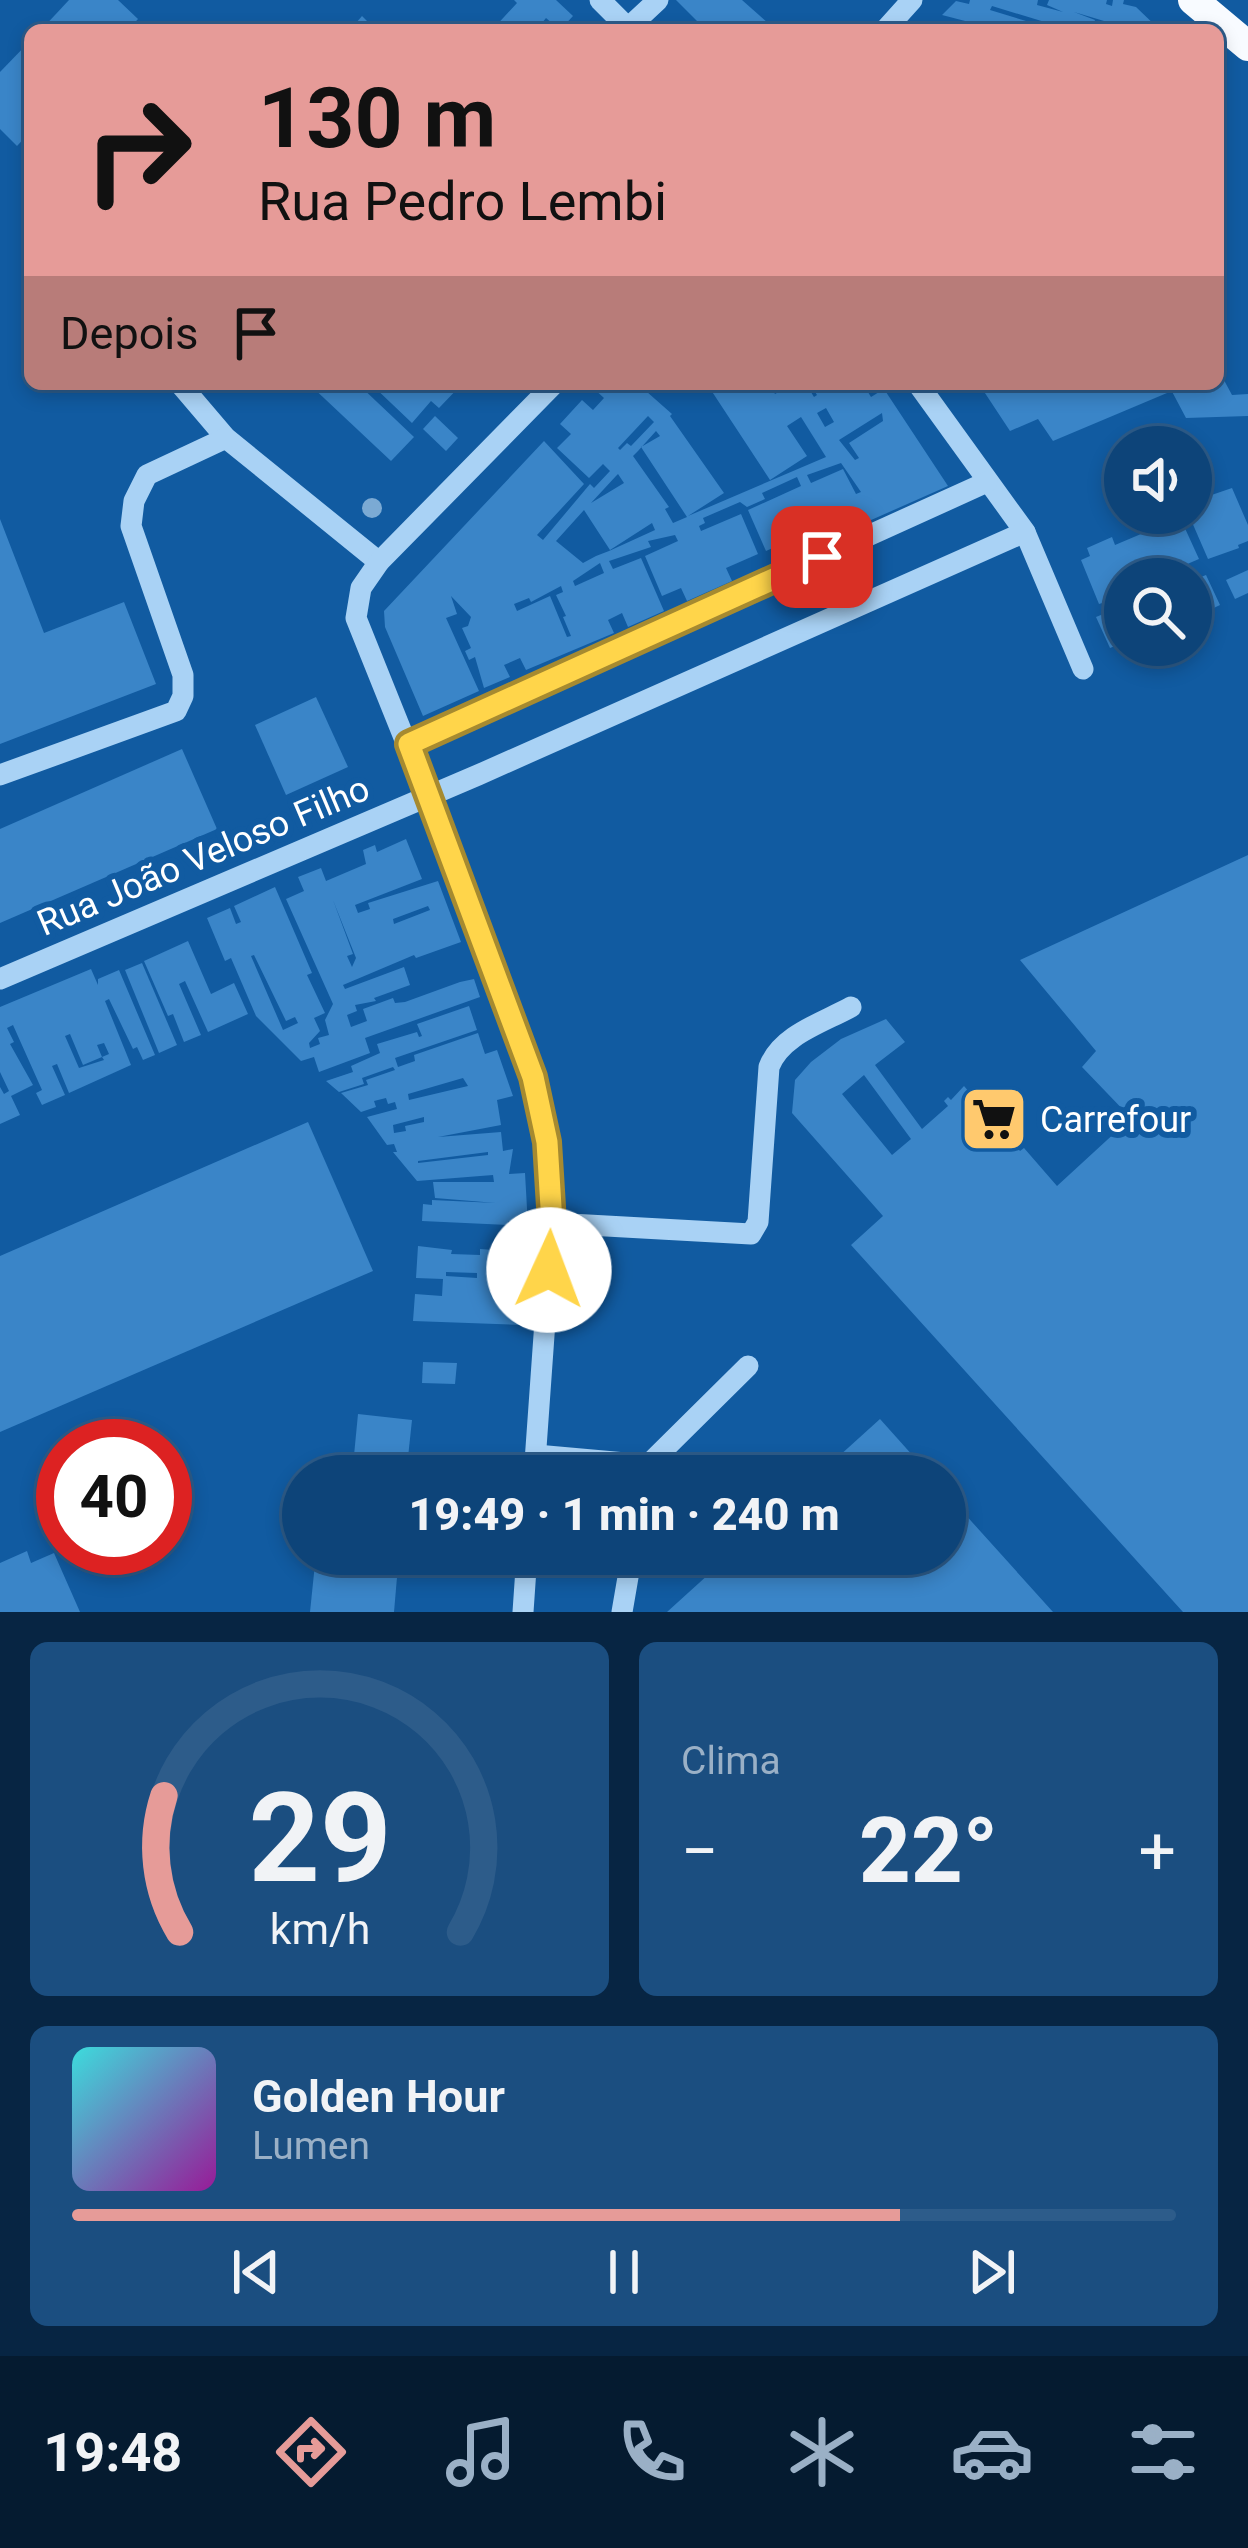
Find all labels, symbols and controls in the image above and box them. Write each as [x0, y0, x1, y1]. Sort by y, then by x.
text: 130 m [258, 69, 496, 168]
icon: right [60, 72, 216, 228]
text: Rua Pedro Lembi [258, 170, 667, 233]
icon: arrive [223, 300, 289, 366]
text: Depois [60, 307, 199, 360]
map controls [1104, 426, 1212, 666]
button: sound [1104, 426, 1212, 534]
pin [771, 506, 873, 608]
icon: arrive [789, 524, 855, 590]
button: search [1104, 558, 1212, 666]
street label: Rua João Veloso Filho [31, 767, 376, 945]
supermarket icon: Carrefour [959, 1084, 1029, 1154]
place label: Carrefour [1040, 1099, 1191, 1141]
position arrow [486, 1207, 612, 1333]
speed limit sign: 40 [36, 1419, 192, 1575]
text: 19:49 · 1 min · 240 m [408, 1488, 840, 1541]
text: Clima [681, 1738, 781, 1784]
text: 29 [248, 1765, 391, 1911]
text: 22° [859, 1799, 998, 1904]
text: − [681, 1813, 719, 1890]
text: + [1139, 1813, 1176, 1890]
text: km/h [269, 1904, 370, 1954]
text: Golden Hour [252, 2070, 505, 2123]
text: Lumen [252, 2123, 370, 2169]
icon: previous [223, 2239, 289, 2305]
icon: pause [591, 2239, 657, 2305]
icon: next [959, 2239, 1025, 2305]
icon: directions [269, 2410, 353, 2494]
icon: music [439, 2410, 523, 2494]
icon: phone [610, 2410, 694, 2494]
icon: climate [780, 2410, 864, 2494]
icon: car [950, 2410, 1034, 2494]
icon: filters [1121, 2410, 1205, 2494]
text: 19:48 [43, 2421, 182, 2484]

